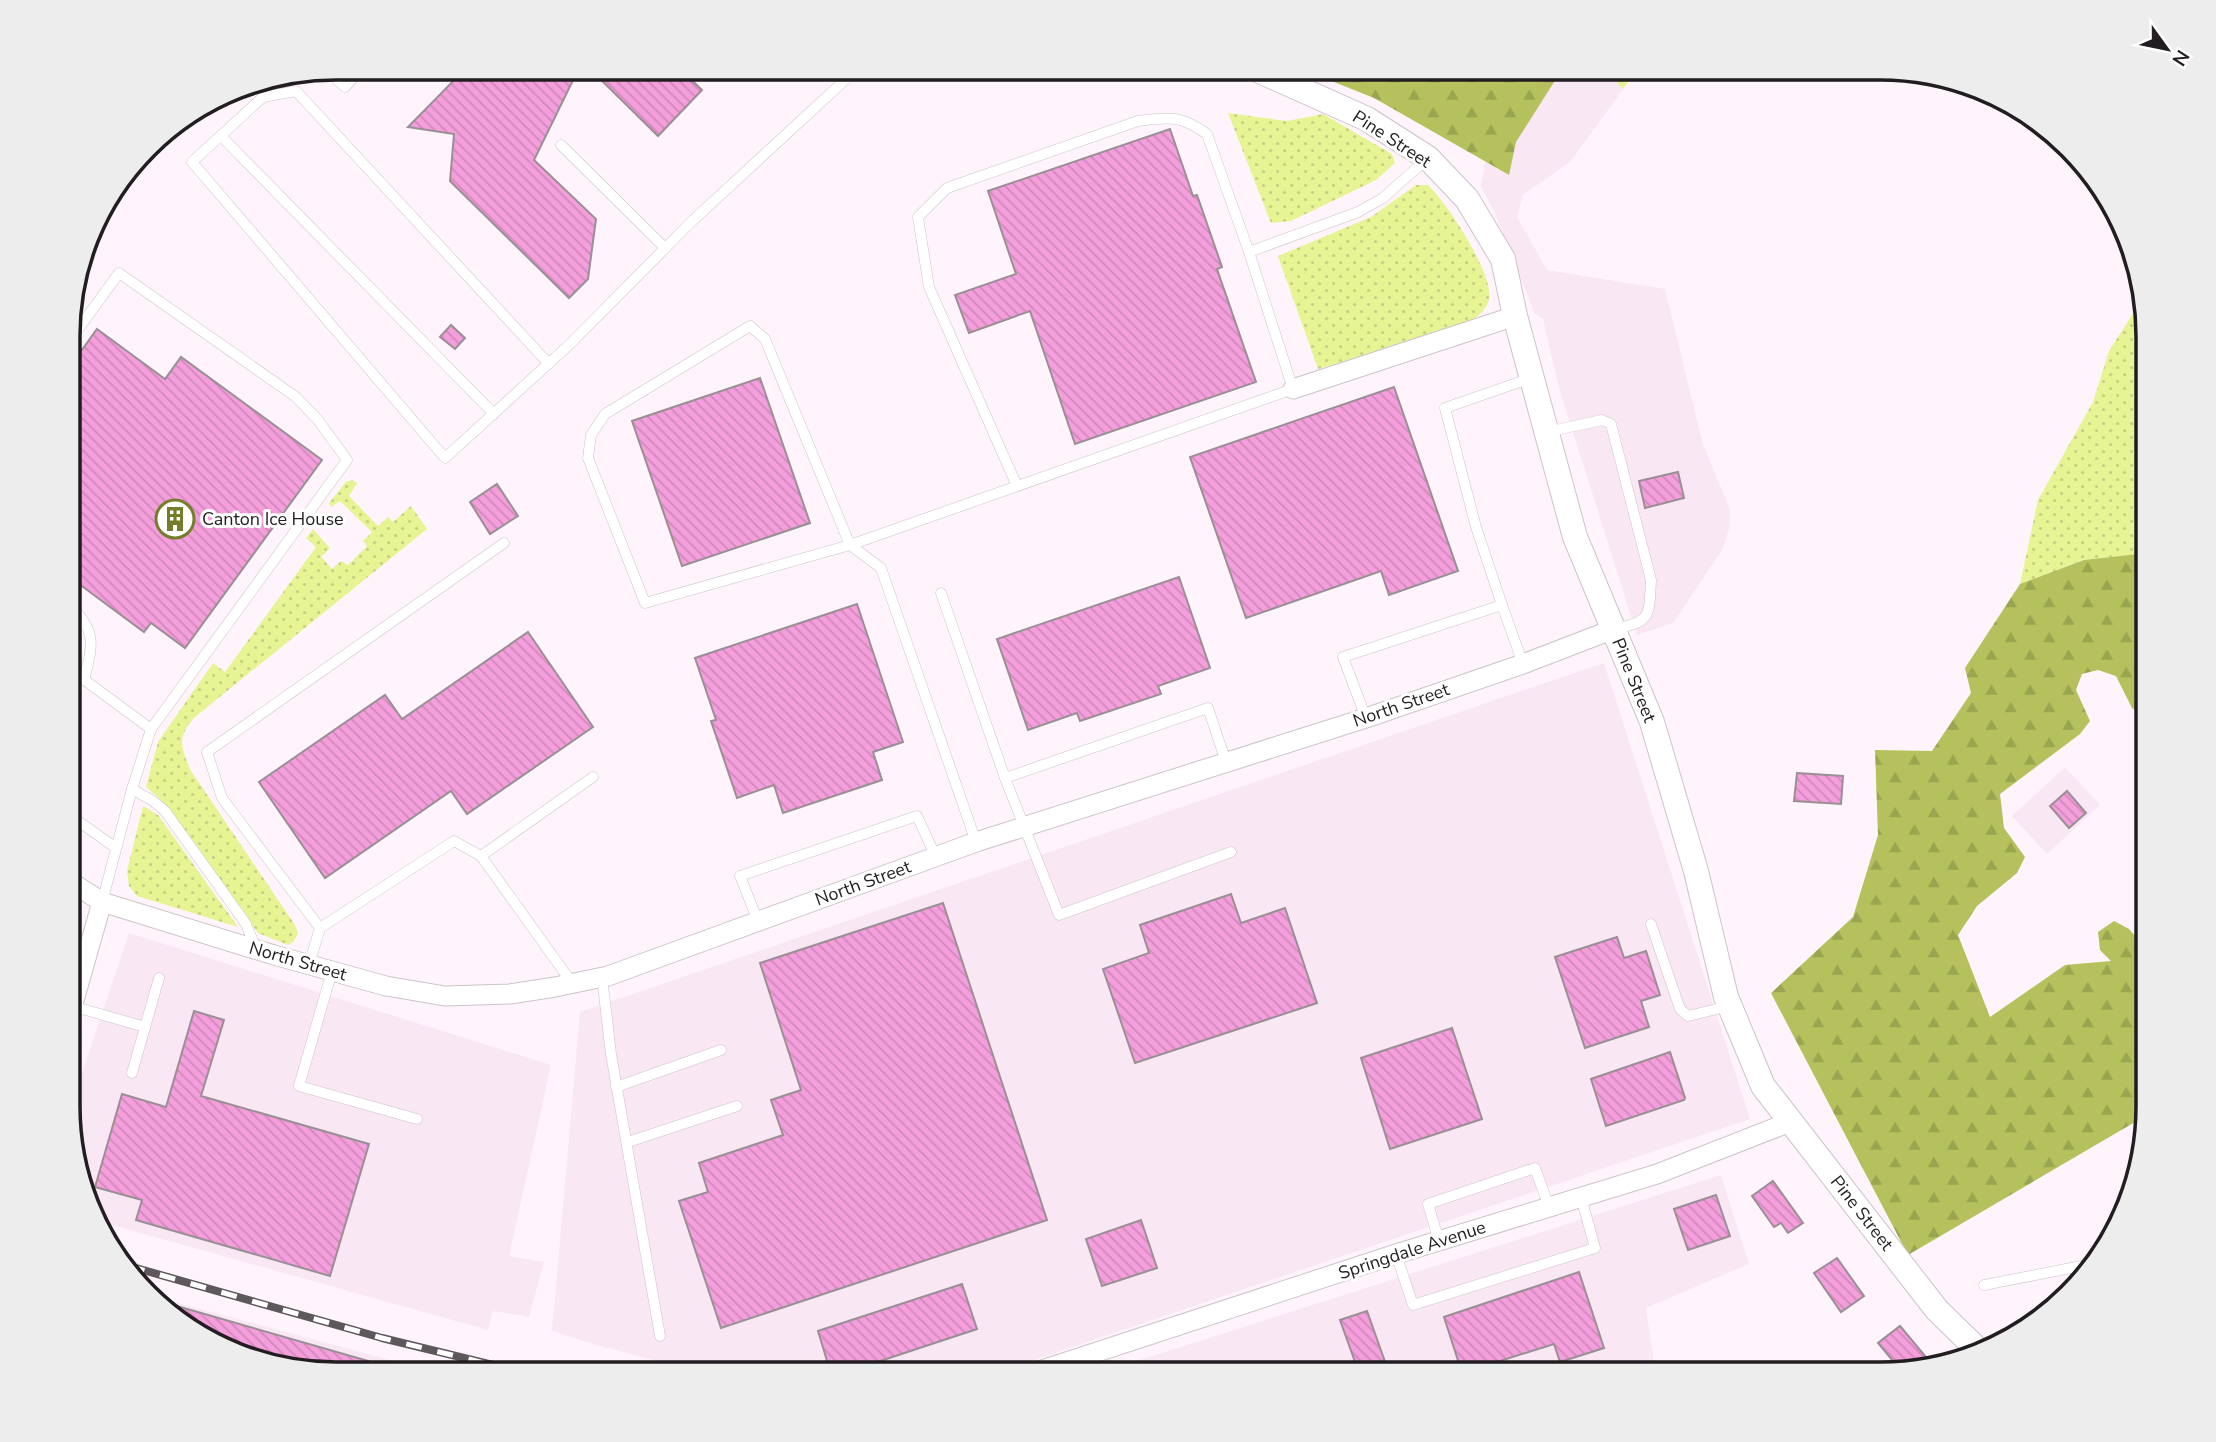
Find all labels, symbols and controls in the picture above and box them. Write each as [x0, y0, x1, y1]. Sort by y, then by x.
north arrow [2132, 14, 2202, 84]
text: N [2166, 45, 2195, 71]
street label: Pine Street [1348, 105, 1436, 174]
building icon: Canton Ice House [154, 498, 196, 540]
place label: Canton Ice House [202, 507, 344, 531]
street label: Pine Street [1606, 634, 1662, 726]
street label: North Street [1350, 677, 1453, 733]
street label: North Street [812, 854, 915, 911]
street label: North Street [246, 936, 350, 987]
street label: Pine Street [1825, 1171, 1899, 1256]
street label: Springdale Avenue [1335, 1215, 1489, 1285]

